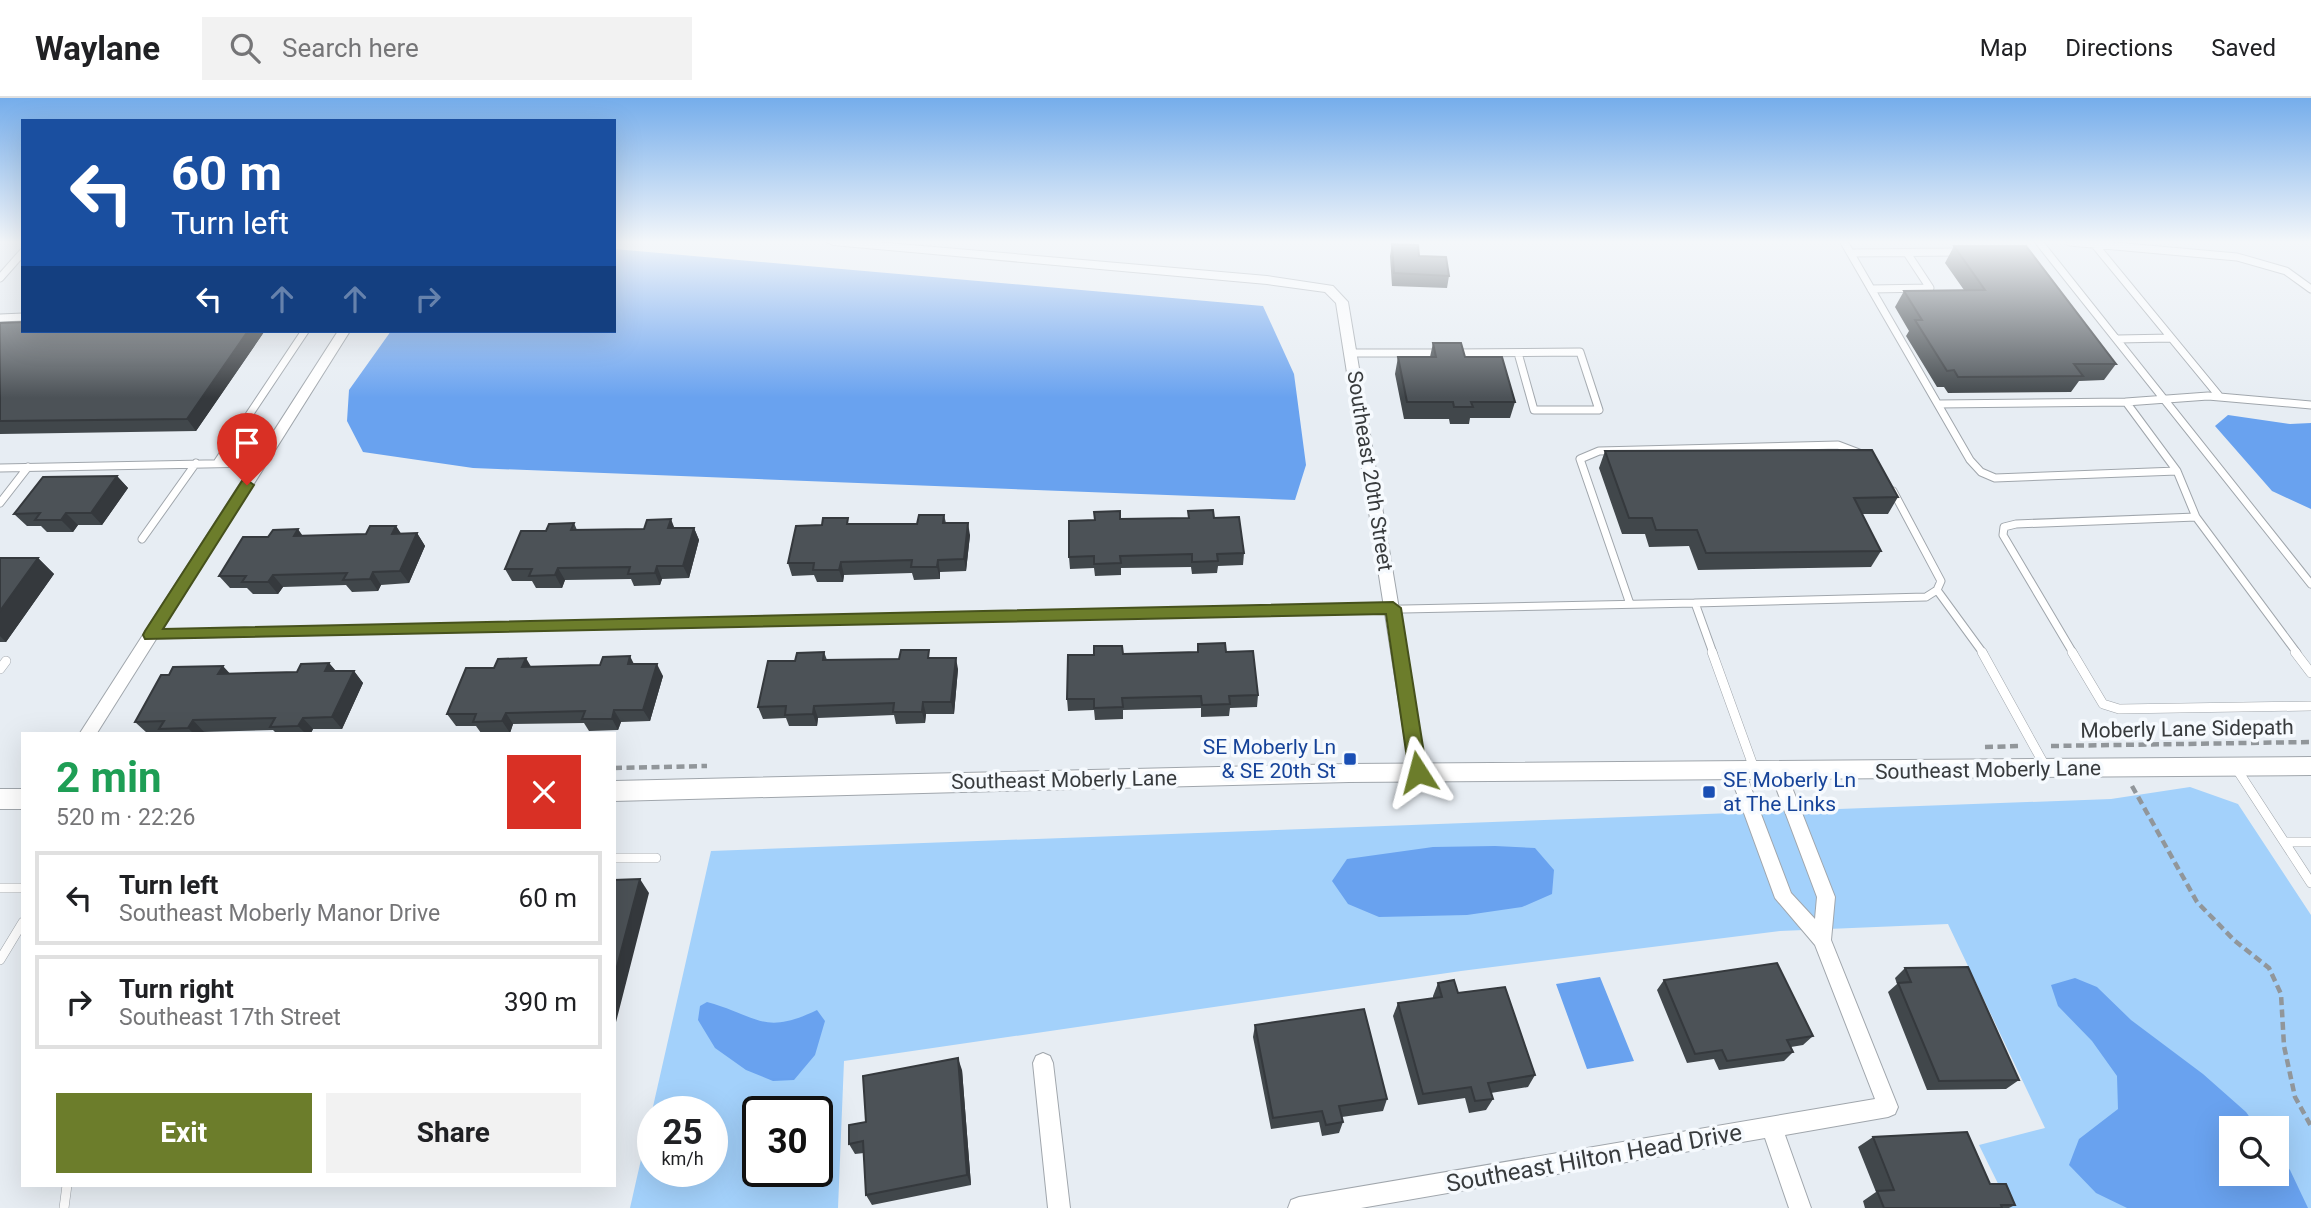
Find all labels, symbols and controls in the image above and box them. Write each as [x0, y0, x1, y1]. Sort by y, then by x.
search box [202, 17, 692, 80]
text: Waylane [35, 29, 160, 68]
icon: search [226, 29, 264, 67]
text: Search here [282, 33, 419, 63]
text: Map [1980, 34, 2027, 62]
text: Directions [2065, 34, 2173, 62]
text: Saved [2211, 34, 2276, 62]
text: 60 m [171, 145, 282, 202]
icon: left [56, 147, 147, 238]
text: Turn left [171, 204, 289, 242]
icon: left [190, 280, 228, 318]
icon: ahead [263, 280, 301, 318]
icon: ahead [336, 280, 374, 318]
icon: right [409, 280, 447, 318]
street label: Southeast 20th Street [1342, 369, 1398, 573]
pin [217, 413, 277, 485]
icon: arrive [228, 424, 266, 462]
street label: Moberly Lane Sidepath [2080, 715, 2294, 743]
place label: SE Moberly Ln & SE 20th St [1203, 735, 1336, 783]
position arrow [1381, 735, 1455, 809]
marker: SE Moberly Ln & SE 20th St [1342, 751, 1358, 767]
text: 2 min [56, 753, 162, 802]
button: close [507, 755, 581, 829]
street label: Southeast Moberly Lane [1875, 756, 2101, 784]
street label: Southeast Moberly Lane [951, 766, 1177, 794]
place label: SE Moberly Ln at The Links [1723, 768, 1856, 816]
marker: SE Moberly Ln at The Links [1701, 784, 1717, 800]
text: 520 m · 22:26 [56, 804, 195, 831]
text: Turn left [119, 870, 218, 900]
icon: left [60, 879, 98, 917]
text: 60 m [519, 883, 577, 913]
text: Southeast Moberly Manor Drive [119, 900, 440, 927]
text: Turn right [119, 974, 234, 1004]
icon: right [60, 983, 98, 1021]
text: 390 m [504, 987, 577, 1017]
text: Southeast 17th Street [119, 1004, 341, 1031]
button: Exit [56, 1093, 312, 1173]
button: Share [326, 1093, 581, 1173]
speed limit sign: 30 [742, 1096, 833, 1187]
text: 25 [662, 1112, 703, 1153]
map controls [2219, 1116, 2289, 1186]
button: search [2219, 1116, 2289, 1186]
street label: Southeast Hilton Head Drive [1444, 1118, 1744, 1198]
text: km/h [661, 1148, 704, 1169]

